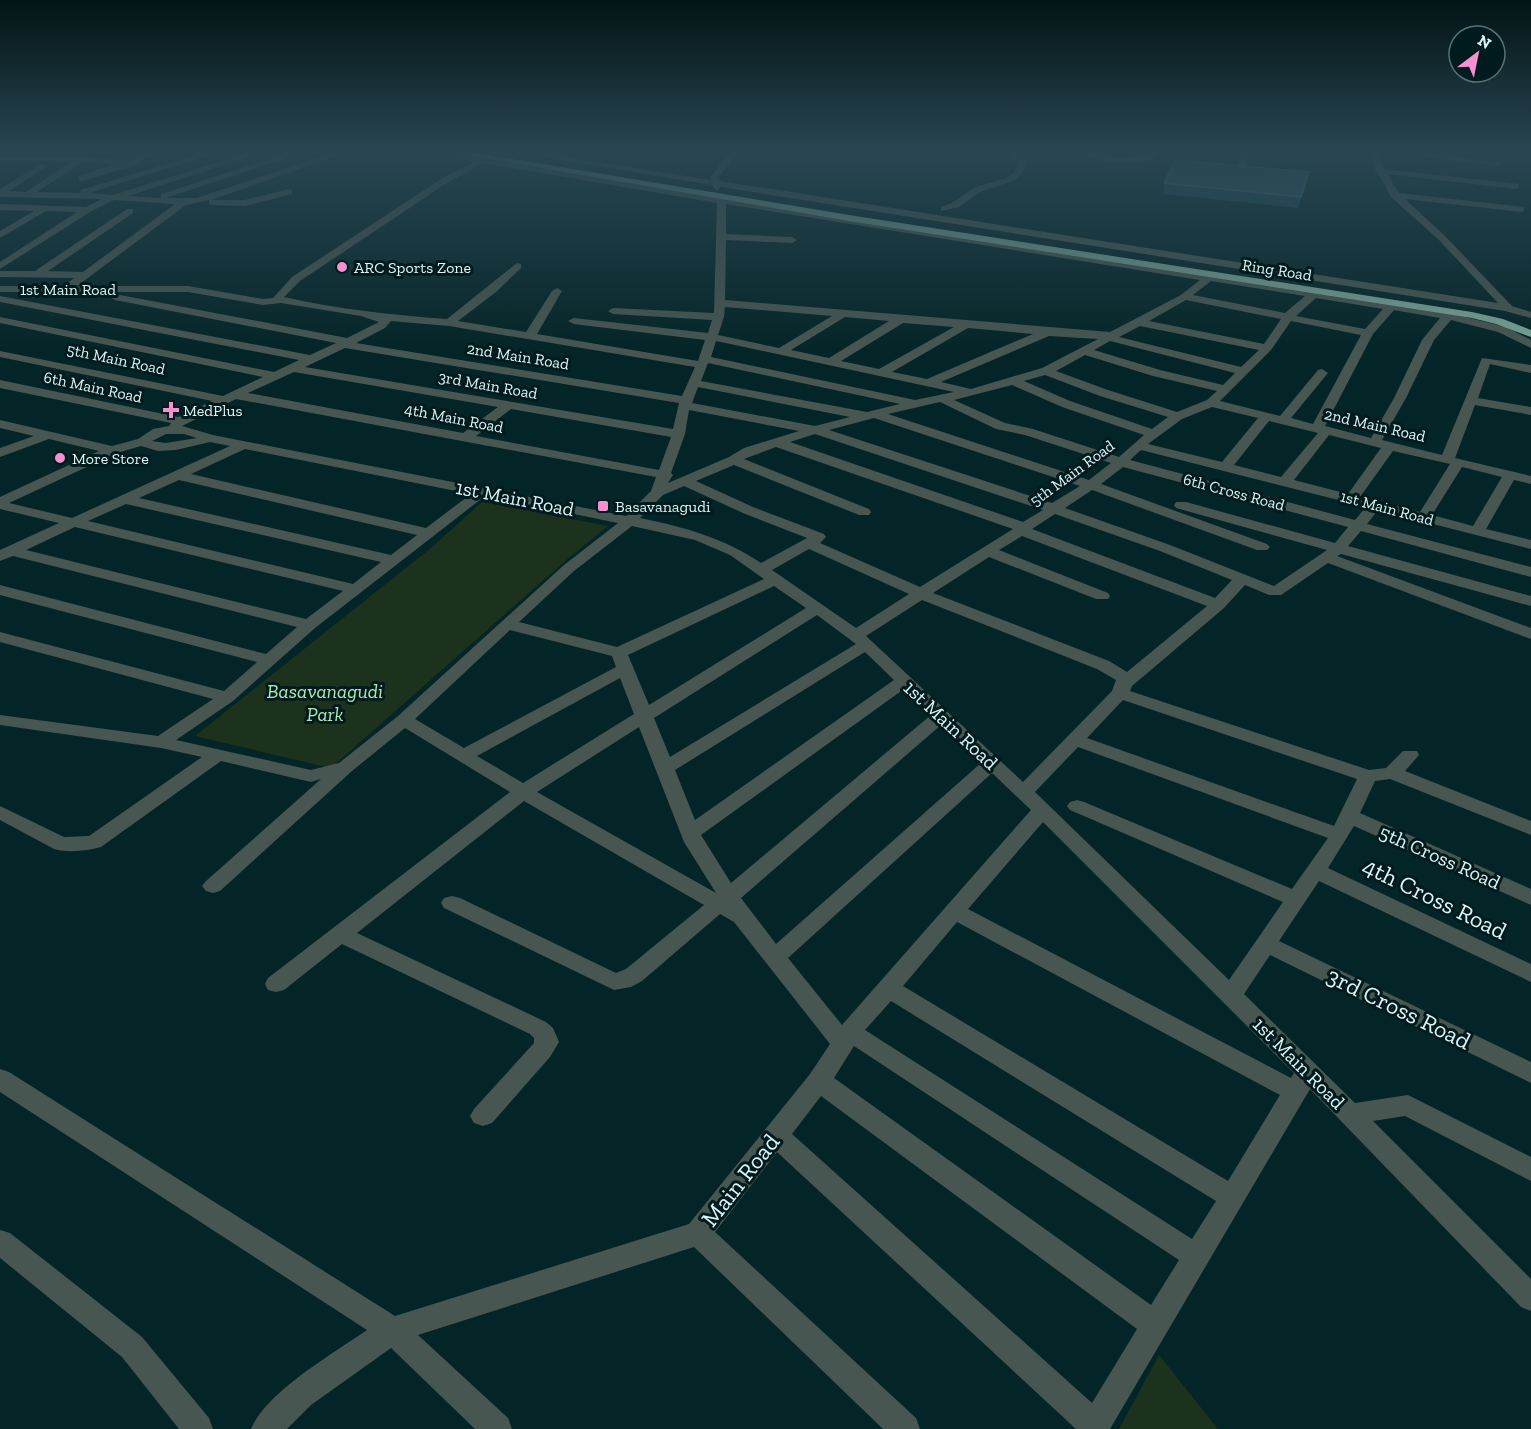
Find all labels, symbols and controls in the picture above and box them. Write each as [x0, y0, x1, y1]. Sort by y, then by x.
north arrow [1447, 24, 1507, 84]
text: N [1474, 30, 1495, 53]
street label: Ring Road [1241, 255, 1313, 285]
place label: ARC Sports Zone [354, 258, 471, 277]
marker: ARC Sports Zone [335, 260, 349, 274]
street label: 1st Main Road [20, 280, 116, 299]
street label: 5th Main Road [65, 339, 167, 379]
street label: 2nd Main Road [466, 339, 571, 373]
street label: 6th Main Road [42, 367, 144, 407]
street label: 3rd Main Road [437, 367, 539, 403]
street label: 4th Main Road [403, 399, 505, 437]
place label: MedPlus [183, 401, 242, 420]
marker: MedPlus [164, 403, 178, 417]
street label: 2nd Main Road [1323, 404, 1428, 446]
street label: 5th Main Road [1026, 436, 1118, 510]
place label: More Store [72, 449, 149, 468]
marker: More Store [53, 451, 67, 465]
street label: 6th Cross Road [1181, 469, 1287, 515]
street label: 1st Main Road [454, 475, 576, 521]
street label: 1st Main Road [1338, 486, 1436, 530]
place label: Basavanagudi [615, 497, 711, 516]
marker: Basavanagudi [596, 499, 610, 513]
street label: 1st Main Road [899, 675, 1003, 775]
park label: Basavanagudi Park [267, 679, 383, 726]
street label: 5th Cross Road [1376, 820, 1504, 894]
street label: 4th Cross Road [1358, 851, 1512, 945]
street label: 3rd Cross Road [1322, 961, 1476, 1055]
street label: 1st Main Road [1248, 1012, 1350, 1114]
street label: Main Road [695, 1128, 785, 1232]

